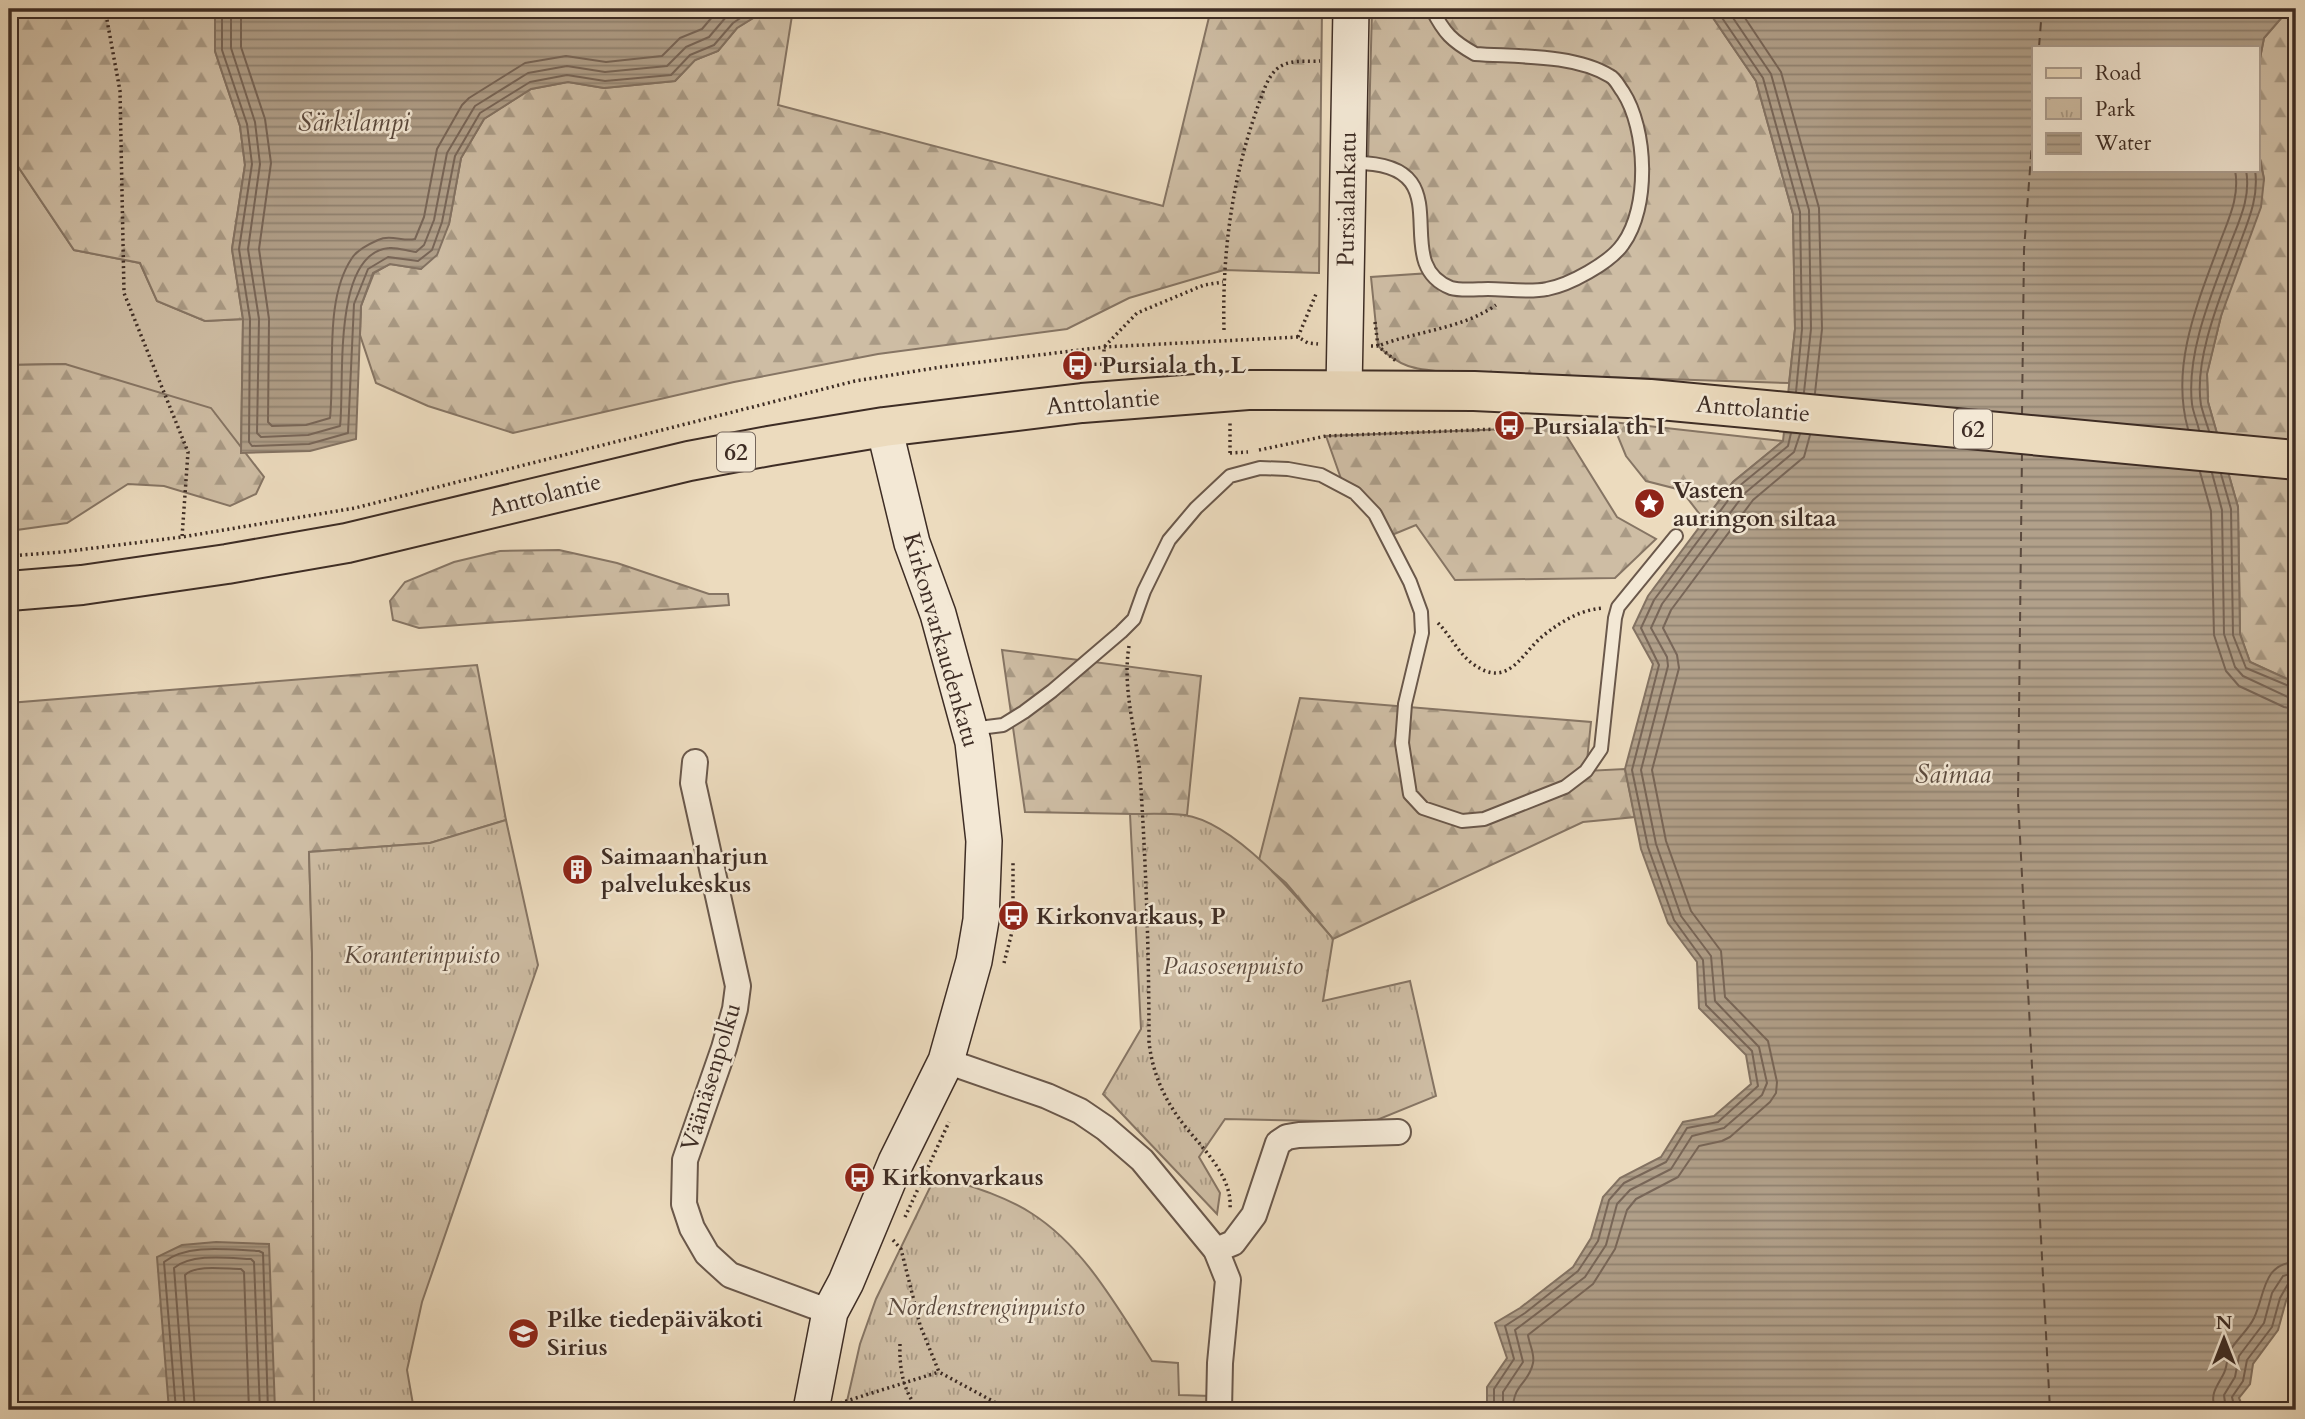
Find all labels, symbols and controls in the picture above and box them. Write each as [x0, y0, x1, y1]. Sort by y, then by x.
legend [2032, 46, 2260, 172]
text: Road [2095, 59, 2141, 88]
text: Park [2095, 95, 2136, 124]
water label: Särkilampi [298, 105, 411, 140]
text: Water [2094, 129, 2151, 158]
street label: Pursialankatu [1329, 131, 1365, 267]
bus stop icon: Pursiala th, L [1061, 348, 1095, 382]
place label: Pursiala th, L [1101, 349, 1247, 382]
street label: Anttolantie [1045, 381, 1161, 423]
street label: Anttolantie [1695, 388, 1811, 430]
bus stop icon: Pursiala th I [1493, 409, 1527, 443]
place label: Pursiala th I [1533, 410, 1665, 443]
road number: 62 [1954, 410, 1992, 448]
road number: 62 [717, 432, 755, 472]
street label: Anttolantie [486, 465, 604, 525]
place label: Vasten auringon siltaa [1673, 474, 1837, 535]
place icon: Vasten auringon siltaa [1633, 487, 1667, 521]
street label: Kirkonvarkaudenkatu [895, 529, 987, 751]
water label: Saimaa [1915, 757, 1991, 792]
place label: Saimaanharjun palvelukeskus [601, 840, 769, 901]
building icon: Saimaanharjun palvelukeskus [561, 853, 595, 887]
bus stop icon: Kirkonvarkaus, P [996, 899, 1030, 933]
place label: Kirkonvarkaus, P [1036, 900, 1226, 933]
park label: Koranterinpuisto [344, 939, 500, 972]
park label: Paasosenpuisto [1163, 950, 1303, 983]
street label: Väänäsenpolku [673, 999, 749, 1155]
bus stop icon: Kirkonvarkaus [842, 1160, 876, 1194]
place label: Kirkonvarkaus [882, 1161, 1044, 1194]
park label: Nordenstrenginpuisto [887, 1291, 1085, 1324]
place label: Pilke tiedepäiväkoti Sirius [547, 1303, 763, 1364]
north arrow [2190, 1304, 2260, 1374]
text: N [2216, 1310, 2233, 1336]
school or university icon: Pilke tiedepäiväkoti Sirius [507, 1316, 541, 1350]

